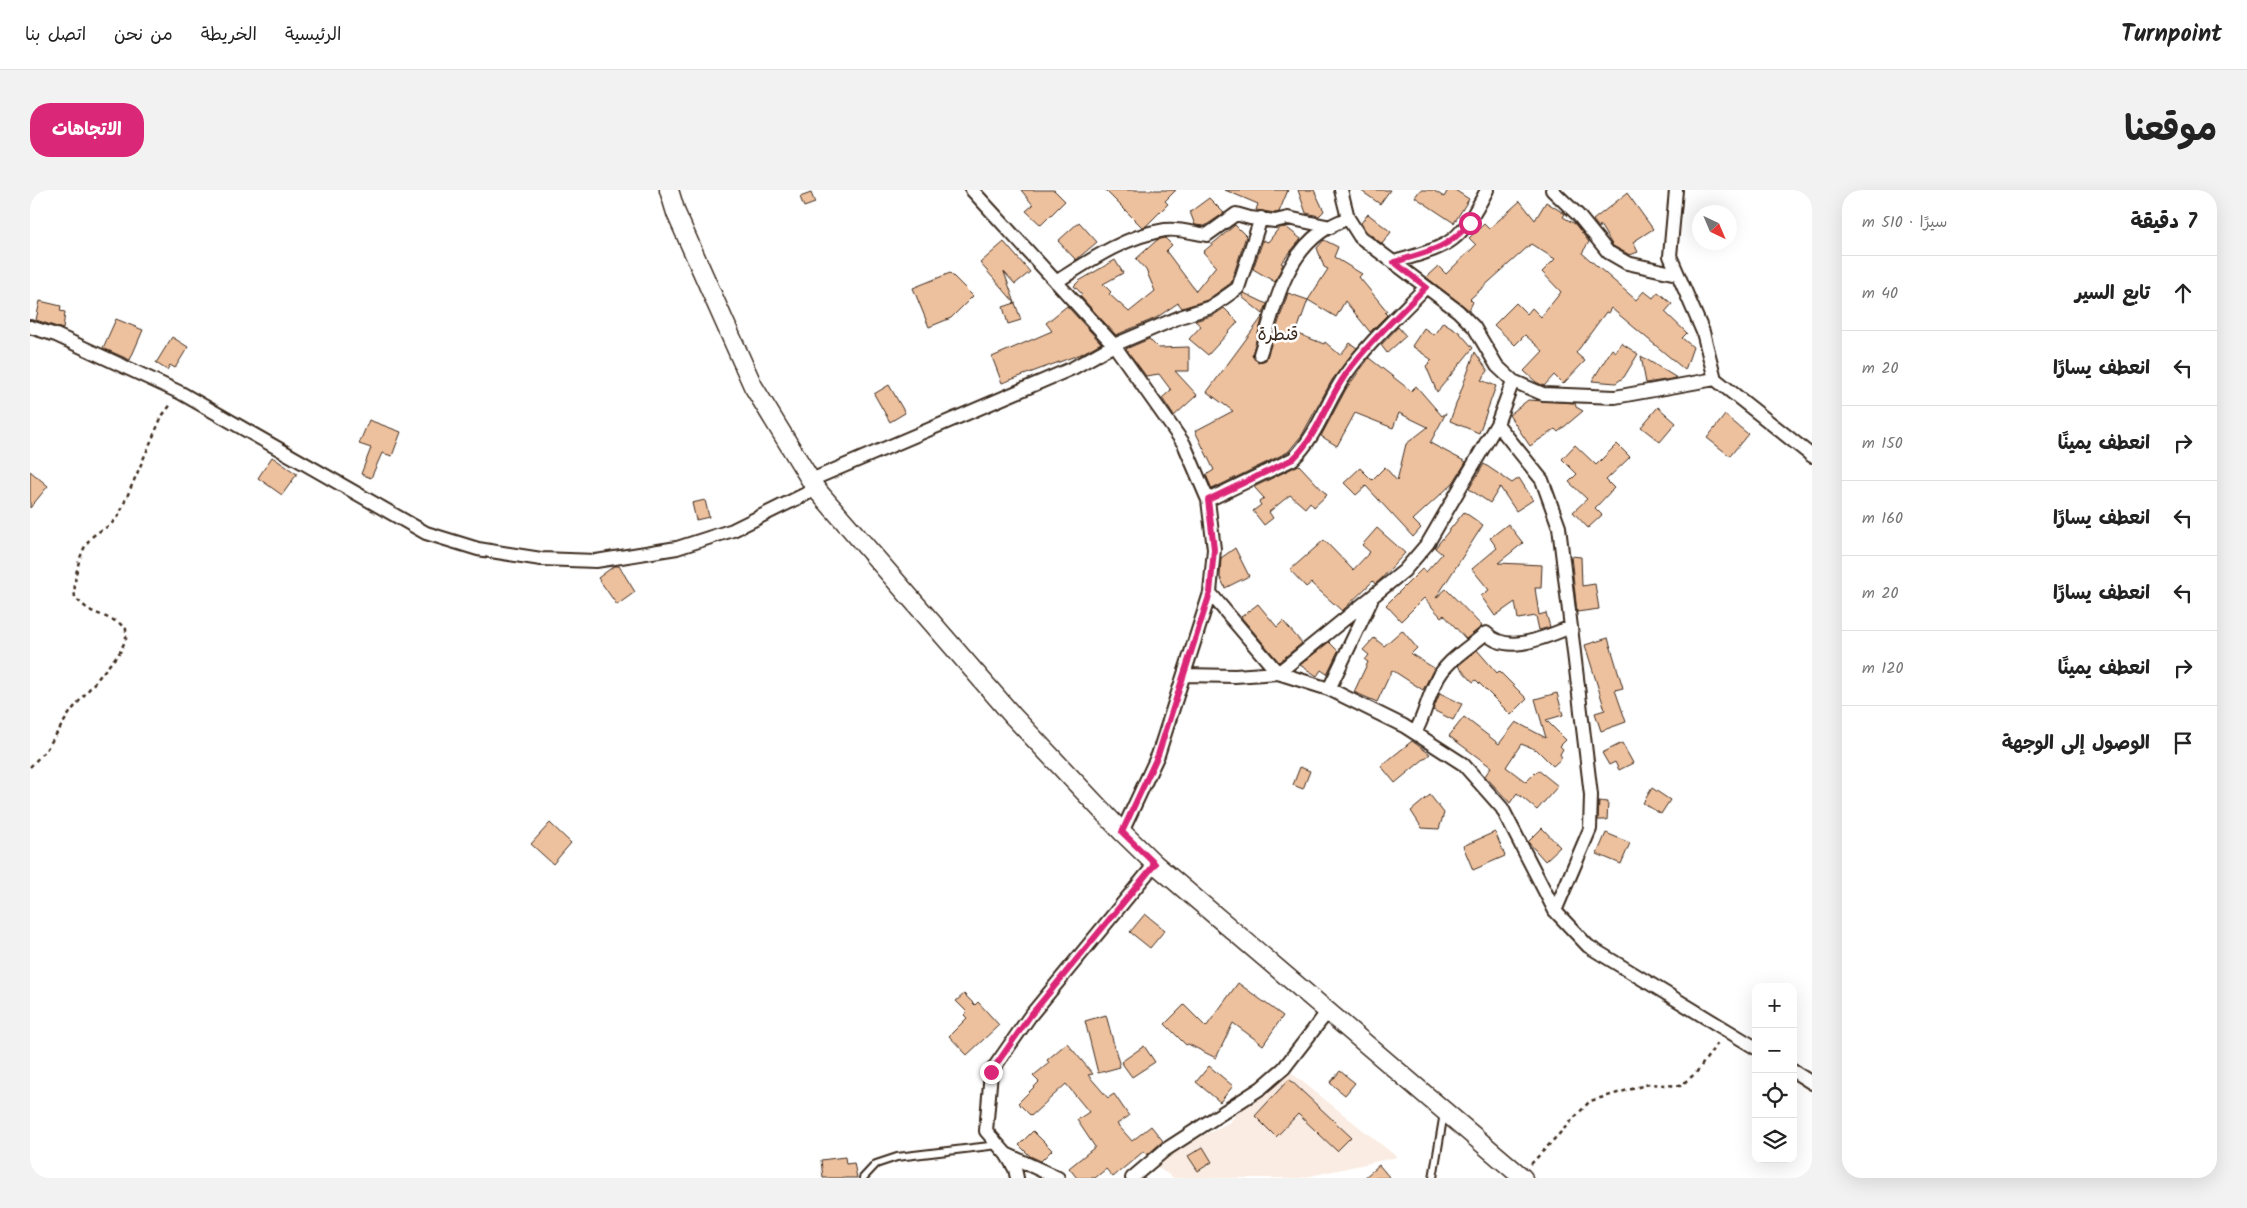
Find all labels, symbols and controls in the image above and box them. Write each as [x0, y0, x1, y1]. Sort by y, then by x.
text: Turnpoint [2121, 15, 2222, 54]
text: اتصل بنا [25, 21, 86, 50]
text: من نحن [114, 21, 173, 50]
text: الخريطة [201, 21, 257, 50]
text: الرئيسية [285, 21, 341, 50]
button: الاتجاهات [30, 103, 144, 157]
text: موقعنا [2124, 103, 2217, 159]
north arrow [1692, 205, 1737, 250]
text: 7 دقيقة [2131, 206, 2197, 239]
text: سيرًا · 510 m [1862, 210, 1947, 235]
route start [1459, 212, 1482, 235]
text: تابع السير [2075, 279, 2150, 309]
icon: ahead [2169, 279, 2197, 307]
text: 40 m [1862, 281, 1898, 306]
district label: قنطرة [1258, 321, 1298, 350]
text: انعطف يسارًا [2053, 354, 2150, 384]
icon: left [2169, 354, 2197, 382]
text: 20 m [1862, 356, 1898, 381]
text: انعطف يمينًا [2058, 429, 2150, 459]
icon: right [2169, 429, 2197, 457]
text: 150 m [1862, 431, 1903, 456]
text: انعطف يسارًا [2053, 504, 2150, 534]
icon: left [2169, 504, 2197, 532]
text: 160 m [1862, 506, 1903, 531]
text: انعطف يسارًا [2053, 579, 2150, 609]
icon: left [2169, 579, 2197, 607]
text: 20 m [1862, 581, 1898, 606]
text: انعطف يمينًا [2058, 654, 2150, 684]
icon: right [2169, 654, 2197, 682]
text: 120 m [1862, 656, 1904, 681]
text: الوصول إلى الوجهة [2002, 729, 2150, 759]
icon: arrive [2169, 729, 2197, 757]
map controls [1752, 983, 1797, 1163]
button: + [1752, 983, 1797, 1028]
button: − [1752, 1028, 1797, 1073]
route end [980, 1061, 1003, 1084]
button: locate [1752, 1073, 1797, 1118]
button: layers [1752, 1118, 1797, 1163]

